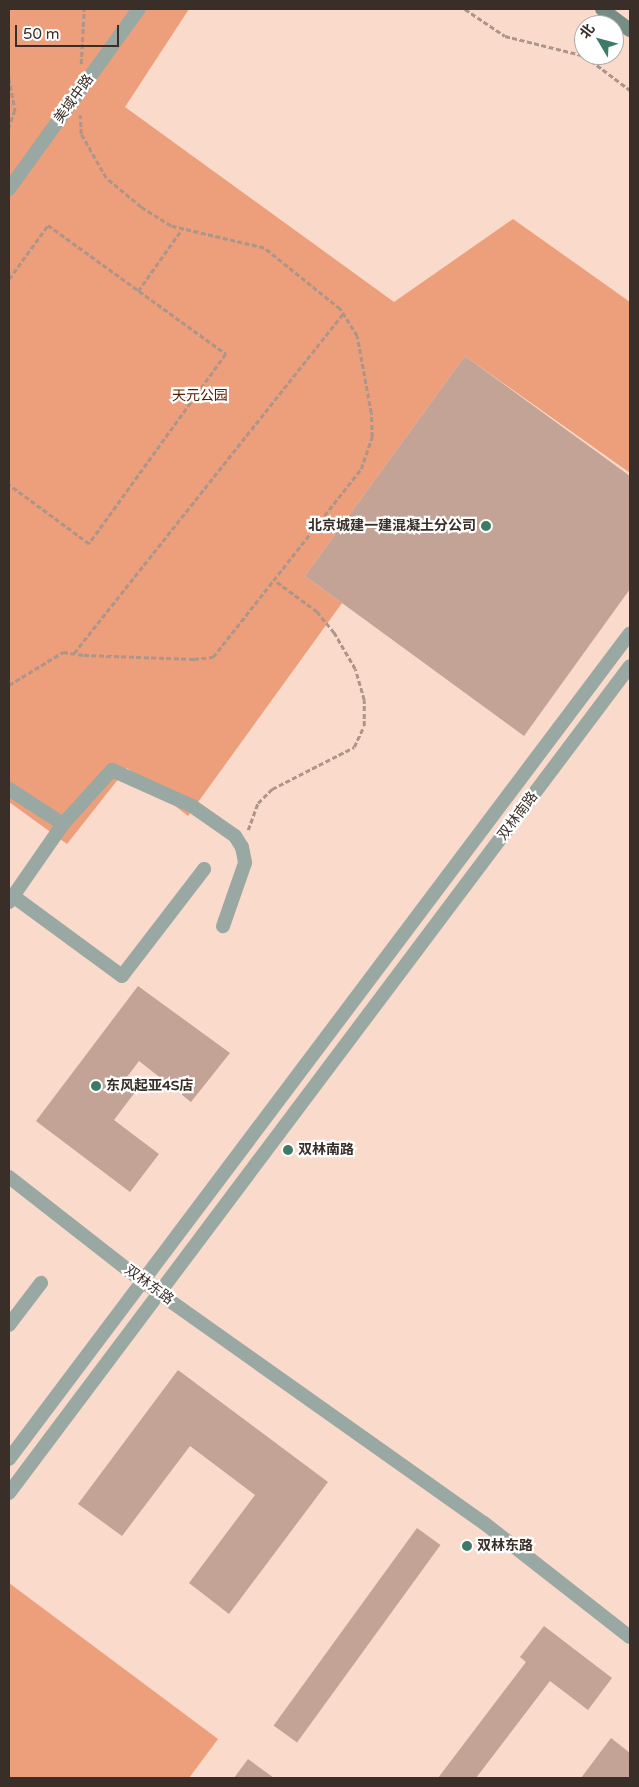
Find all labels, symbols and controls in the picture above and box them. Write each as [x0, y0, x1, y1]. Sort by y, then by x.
scale bar [18, 15, 121, 47]
north arrow [574, 15, 624, 65]
text: 北 [576, 21, 598, 42]
text: 50 m [23, 25, 60, 43]
street label: 美域中路 [51, 71, 97, 127]
park label: 天元公园 [172, 388, 228, 404]
place label: 北京城建一建混凝土分公司 [308, 518, 476, 534]
marker: 北京城建一建混凝土分公司 [480, 520, 492, 532]
street label: 双林南路 [494, 789, 542, 843]
place label: 东风起亚4S店 [106, 1078, 193, 1094]
marker: 东风起亚4S店 [90, 1080, 102, 1092]
place label: 双林南路 [298, 1142, 354, 1158]
marker: 双林南路 [282, 1144, 294, 1156]
street label: 双林东路 [121, 1262, 177, 1308]
place label: 双林东路 [477, 1538, 533, 1554]
marker: 双林东路 [461, 1540, 473, 1552]

